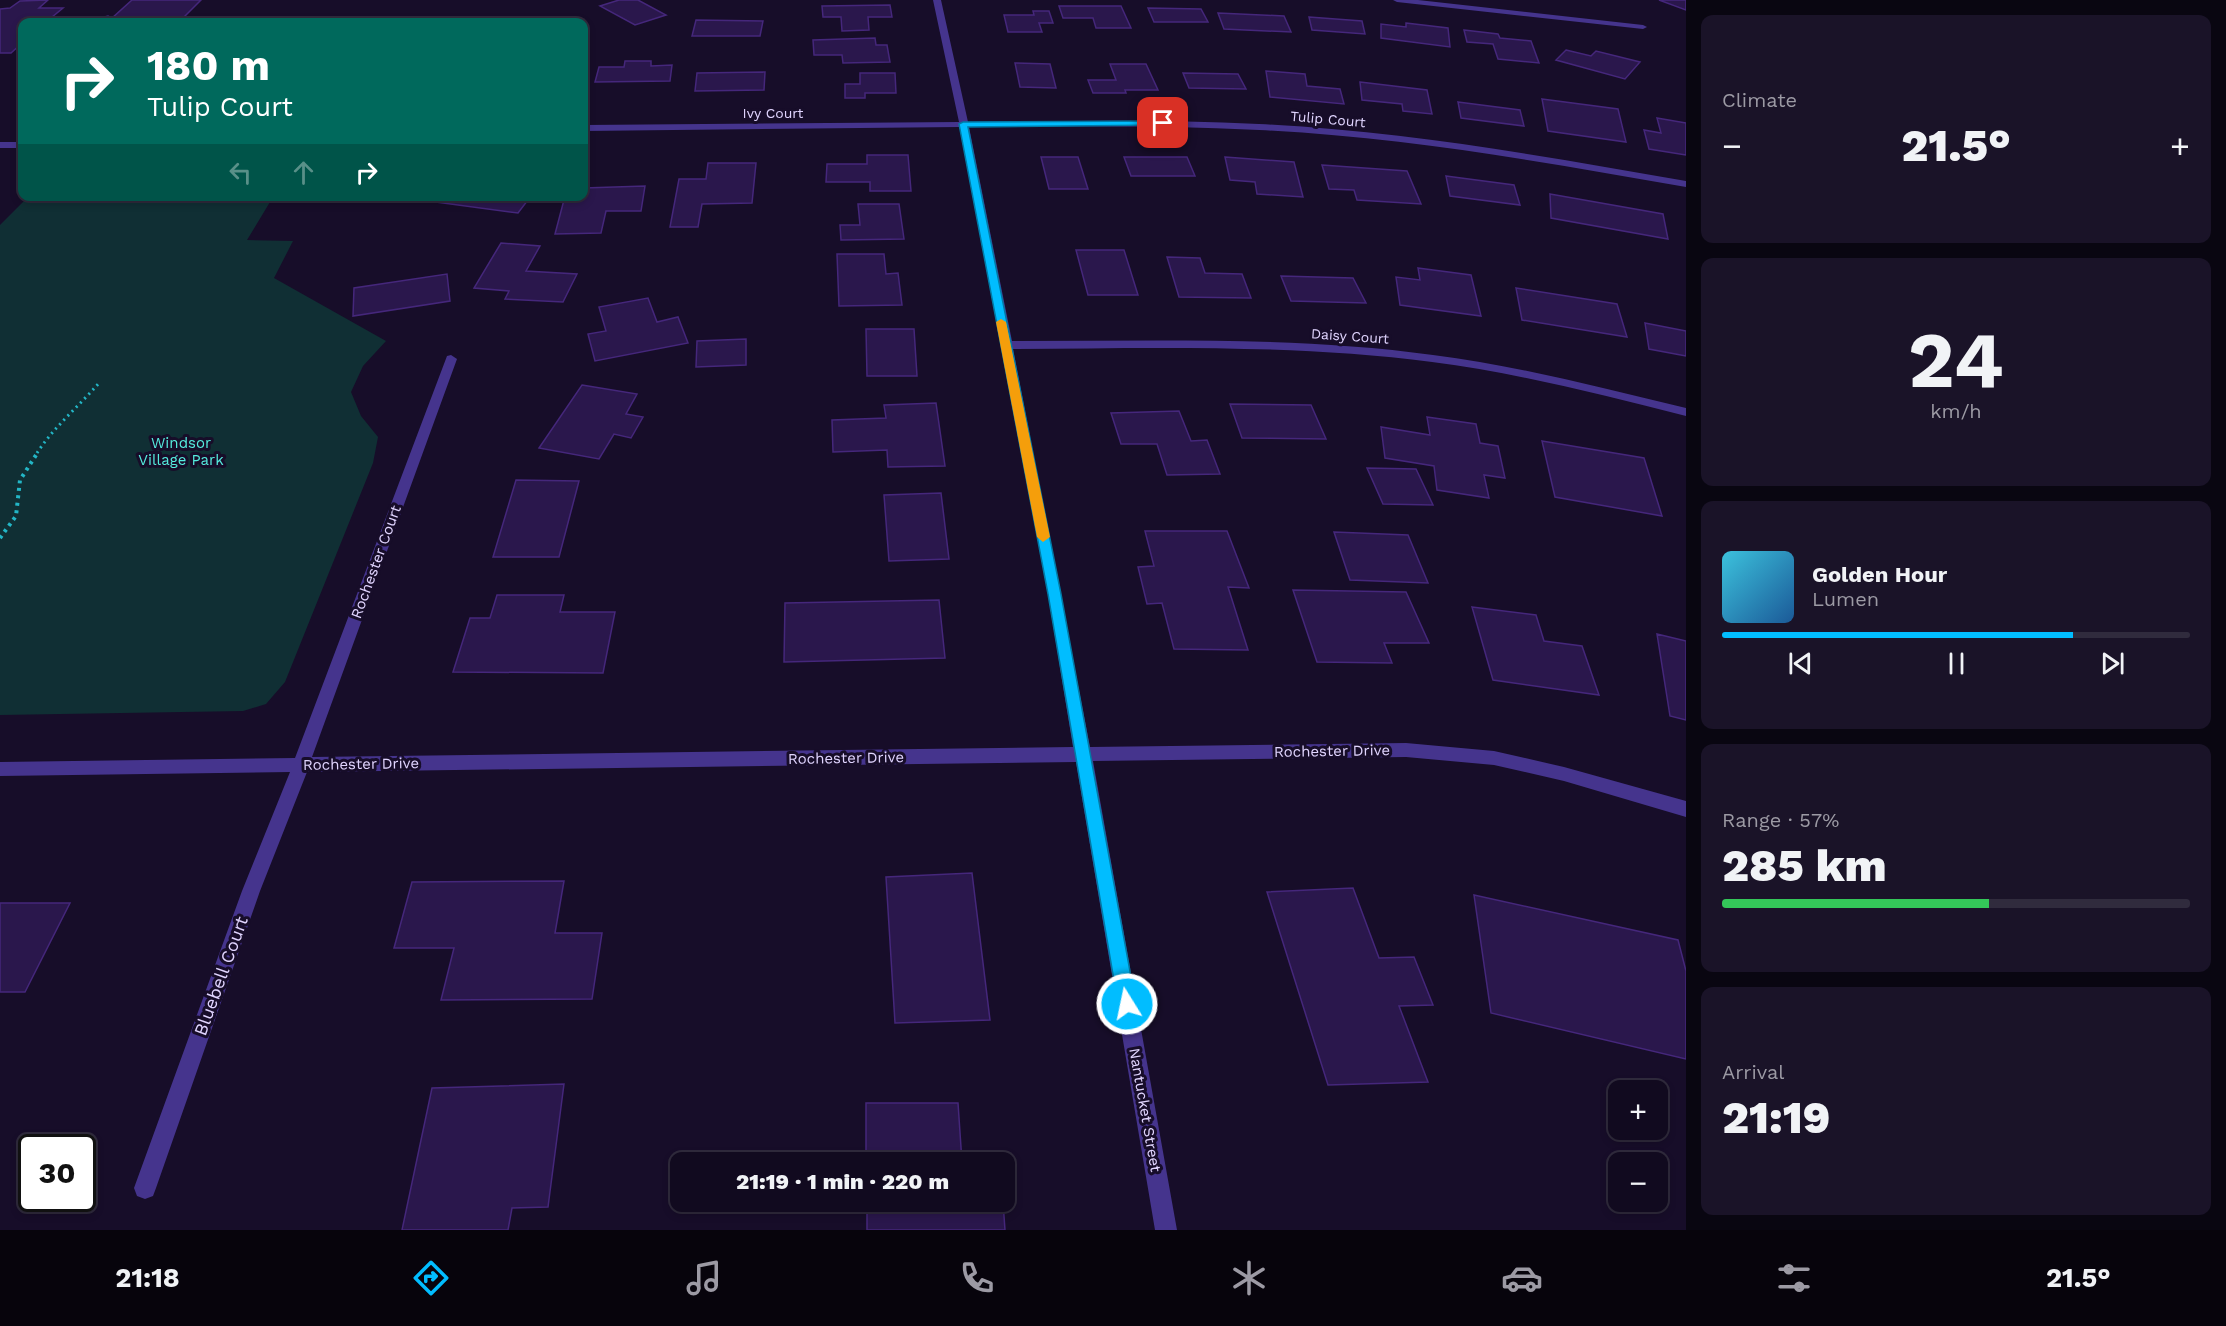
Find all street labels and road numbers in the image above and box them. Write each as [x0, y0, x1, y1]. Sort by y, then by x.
street label: Ivy Court [743, 105, 804, 121]
street label: Tulip Court [1290, 108, 1366, 130]
street label: Daisy Court [1310, 325, 1390, 347]
street label: Rochester Court [347, 502, 405, 621]
street label: Rochester Drive [1274, 741, 1390, 761]
street label: Rochester Drive [788, 748, 904, 768]
street label: Rochester Drive [303, 754, 419, 774]
street label: Bluebell Court [189, 913, 252, 1038]
street label: Nantucket Street [1125, 1047, 1165, 1174]

